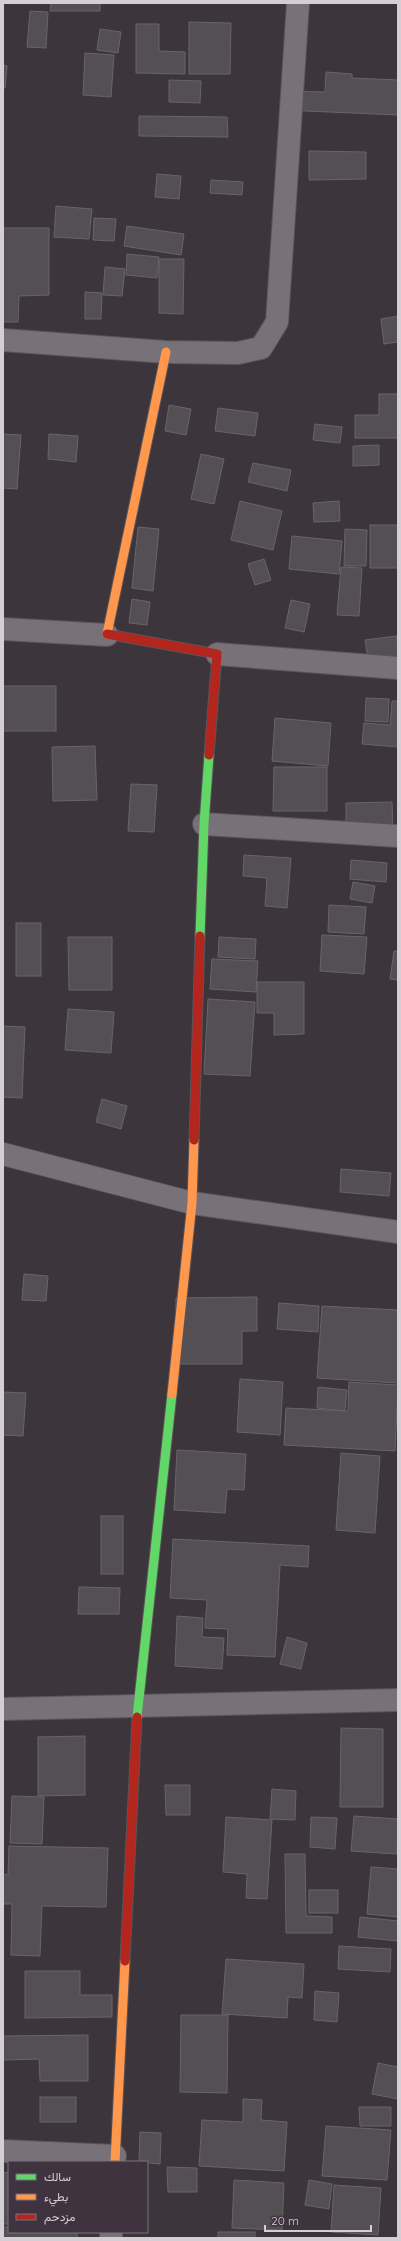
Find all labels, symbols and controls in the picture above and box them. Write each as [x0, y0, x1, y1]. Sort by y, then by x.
legend [8, 2161, 148, 2233]
text: سالك [44, 2169, 71, 2184]
text: بطيء [44, 2189, 68, 2207]
scale bar [265, 2207, 371, 2233]
text: مزدحم [44, 2209, 75, 2225]
text: 20 m [271, 2213, 299, 2228]

